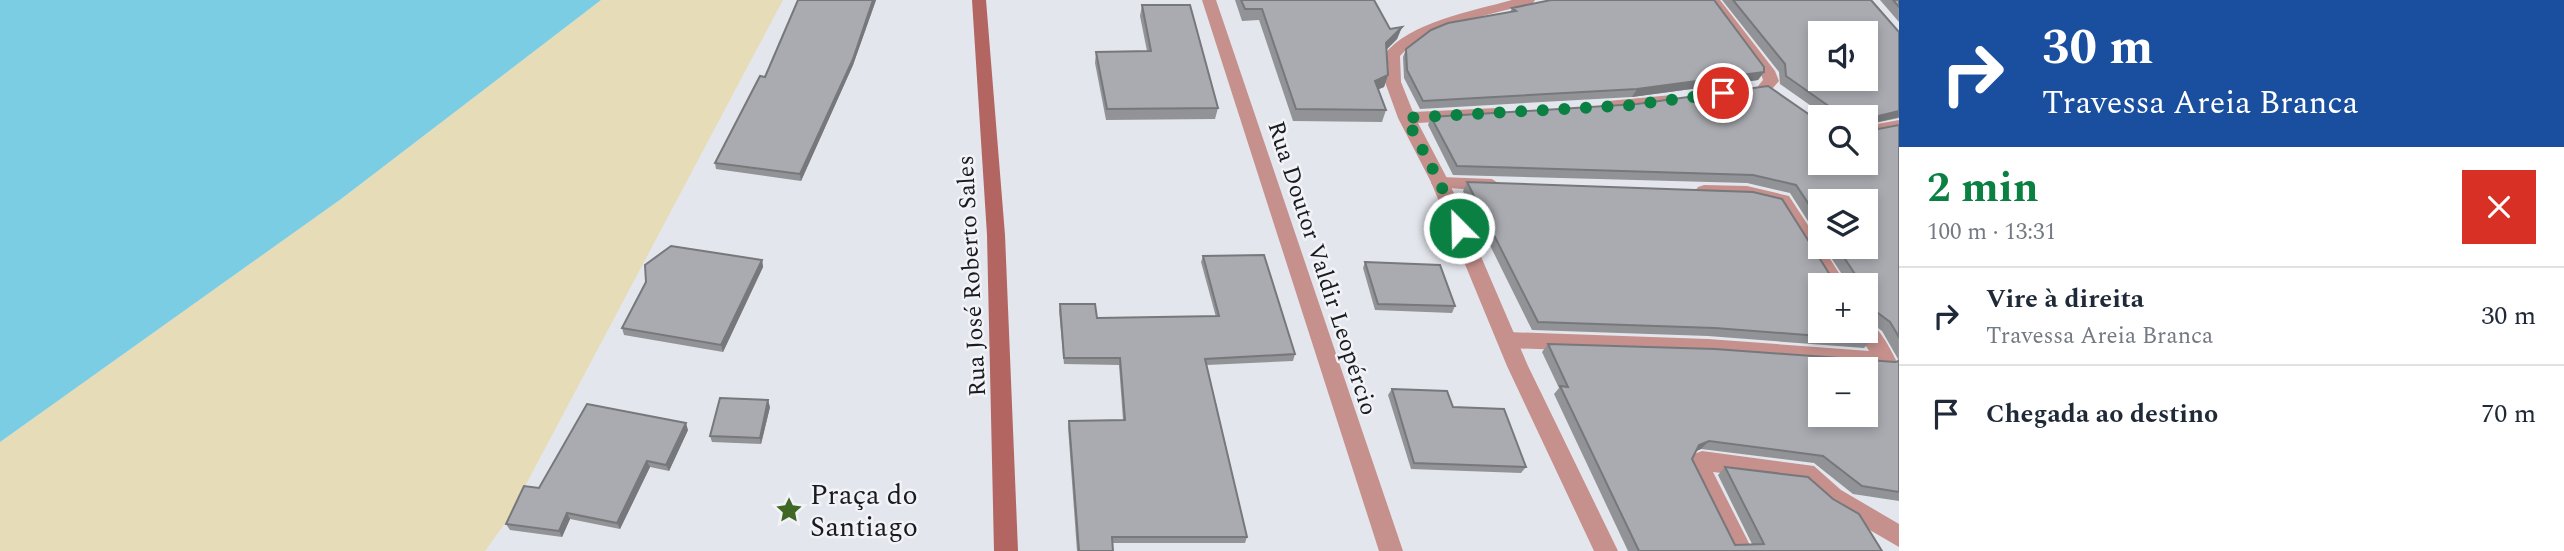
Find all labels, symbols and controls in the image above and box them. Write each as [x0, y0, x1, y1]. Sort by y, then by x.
text: 30 m [2042, 11, 2153, 86]
map controls [1808, 21, 1878, 427]
button: sound [1808, 21, 1878, 91]
icon: right [1927, 28, 2018, 119]
pin [1693, 63, 1753, 123]
icon: arrive [1704, 74, 1742, 112]
text: Travessa Areia Branca [2042, 79, 2358, 128]
button: search [1808, 105, 1878, 175]
street label: Rua Doutor Valdir Leopércio [1257, 117, 1387, 420]
street label: Rua José Roberto Sales [948, 154, 996, 398]
text: 2 min [1927, 157, 2039, 220]
button: close [2462, 170, 2536, 244]
button: layers [1808, 189, 1878, 259]
position arrow [1422, 191, 1496, 265]
text: 100 m · 13:31 [1927, 215, 2056, 250]
button: + [1808, 273, 1878, 343]
text: Vire à direita [1986, 279, 2144, 319]
text: 30 m [2481, 296, 2536, 336]
icon: right [1927, 297, 1965, 335]
text: Travessa Areia Branca [1986, 319, 2213, 354]
button: − [1808, 357, 1878, 427]
text: Chegada ao destino [1986, 394, 2218, 434]
text: 70 m [2481, 394, 2536, 434]
icon: arrive [1927, 395, 1965, 433]
place label: Praça do Santiago [810, 474, 918, 549]
place icon: Praça do Santiago [774, 495, 804, 525]

